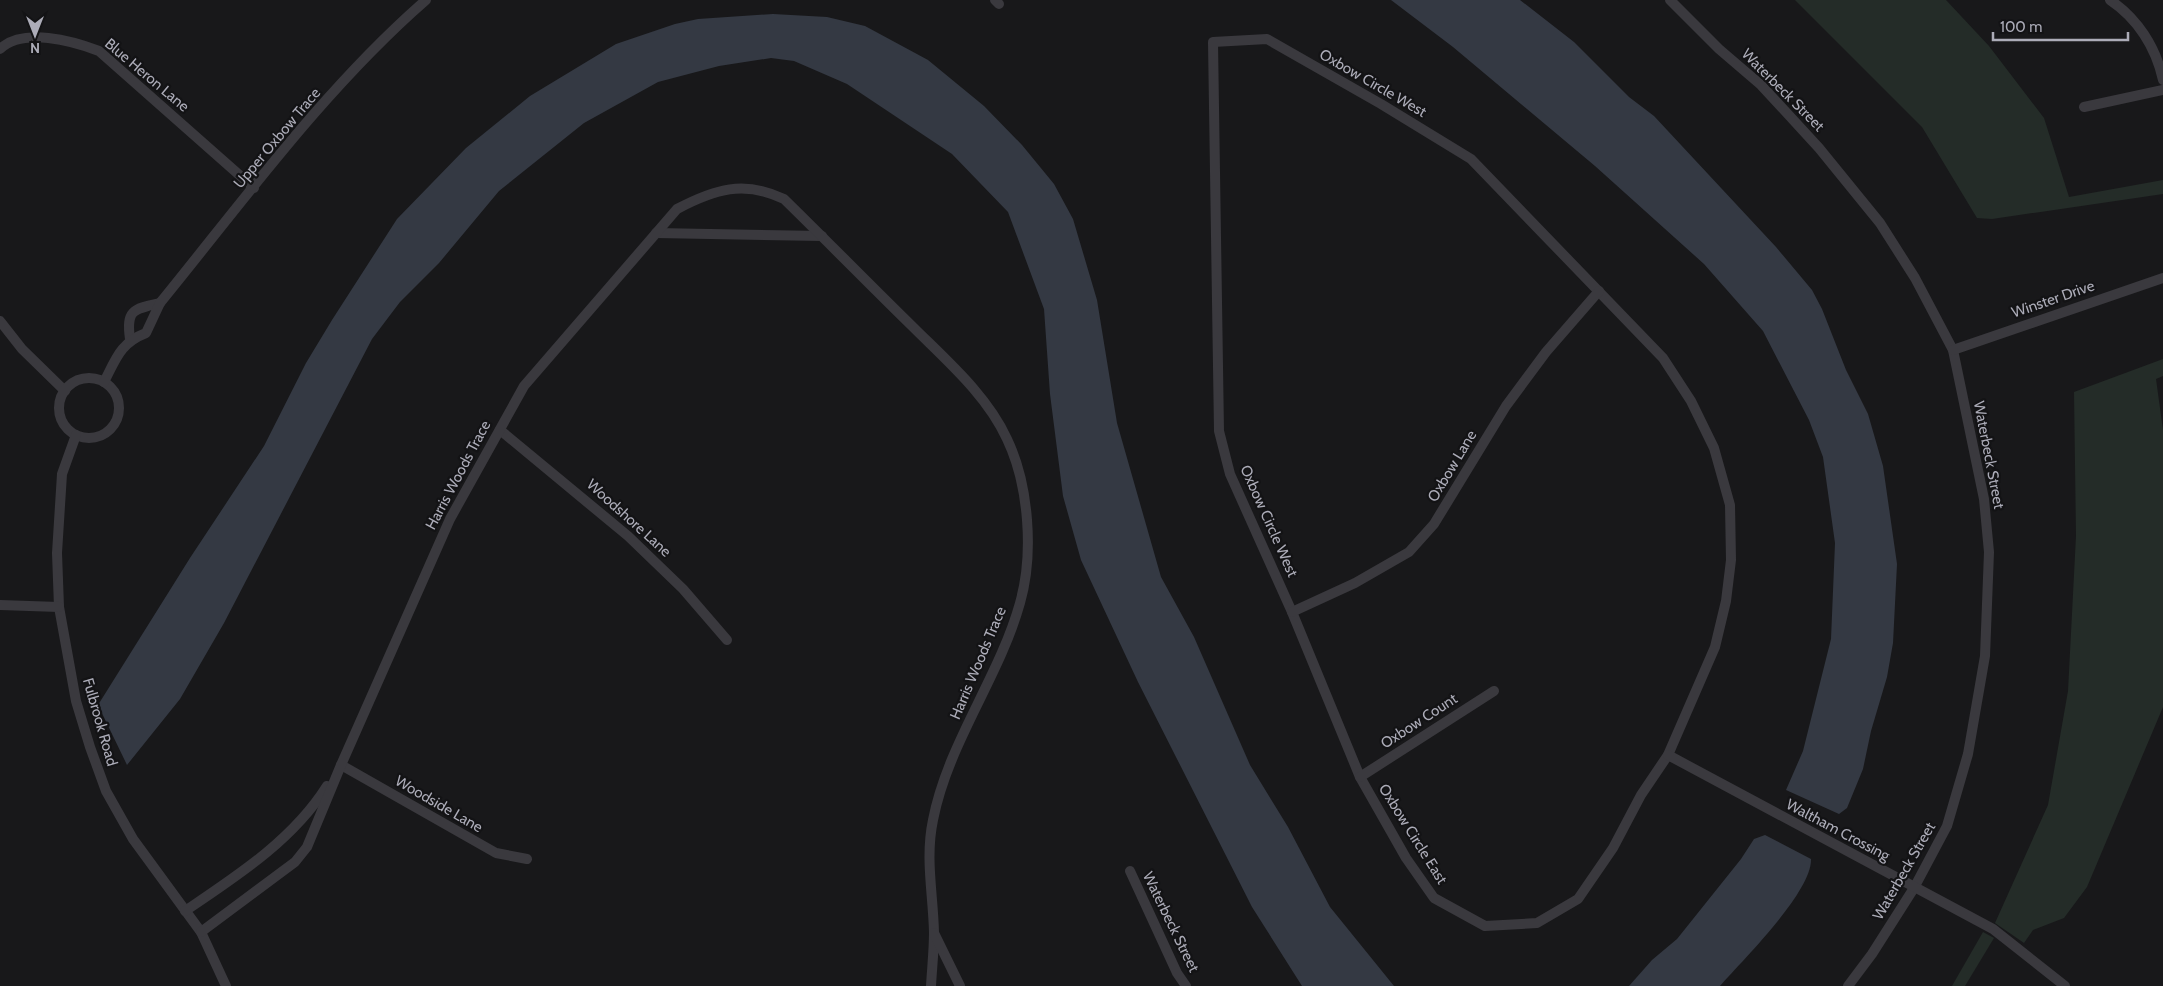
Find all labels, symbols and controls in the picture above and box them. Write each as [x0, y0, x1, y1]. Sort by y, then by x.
north arrow [10, 10, 60, 60]
scale bar [1993, 10, 2128, 42]
text: 100 m [2000, 18, 2042, 36]
street label: Blue Heron Lane [101, 34, 193, 116]
text: N [30, 39, 40, 57]
street label: Oxbow Circle West [1316, 45, 1430, 121]
street label: Waterbeck Street [1738, 45, 1828, 135]
street label: Upper Oxbow Trace [230, 84, 324, 192]
street label: Winster Drive [2009, 276, 2097, 322]
street label: Waterbeck Street [1970, 400, 2008, 510]
street label: Harris Woods Trace [422, 417, 494, 533]
street label: Oxbow Lane [1424, 427, 1480, 505]
street label: Oxbow Circle West [1236, 462, 1302, 580]
street label: Woodshore Lane [583, 475, 675, 561]
street label: Harris Woods Trace [946, 604, 1010, 722]
street label: Fulbrook Road [79, 676, 121, 768]
street label: Oxbow Count [1377, 690, 1461, 752]
street label: Woodside Lane [392, 772, 486, 836]
street label: Oxbow Circle East [1375, 781, 1451, 887]
street label: Waltham Crossing [1783, 795, 1893, 865]
street label: Waterbeck Street [1869, 819, 1939, 923]
street label: Waterbeck Street [1139, 869, 1203, 975]

